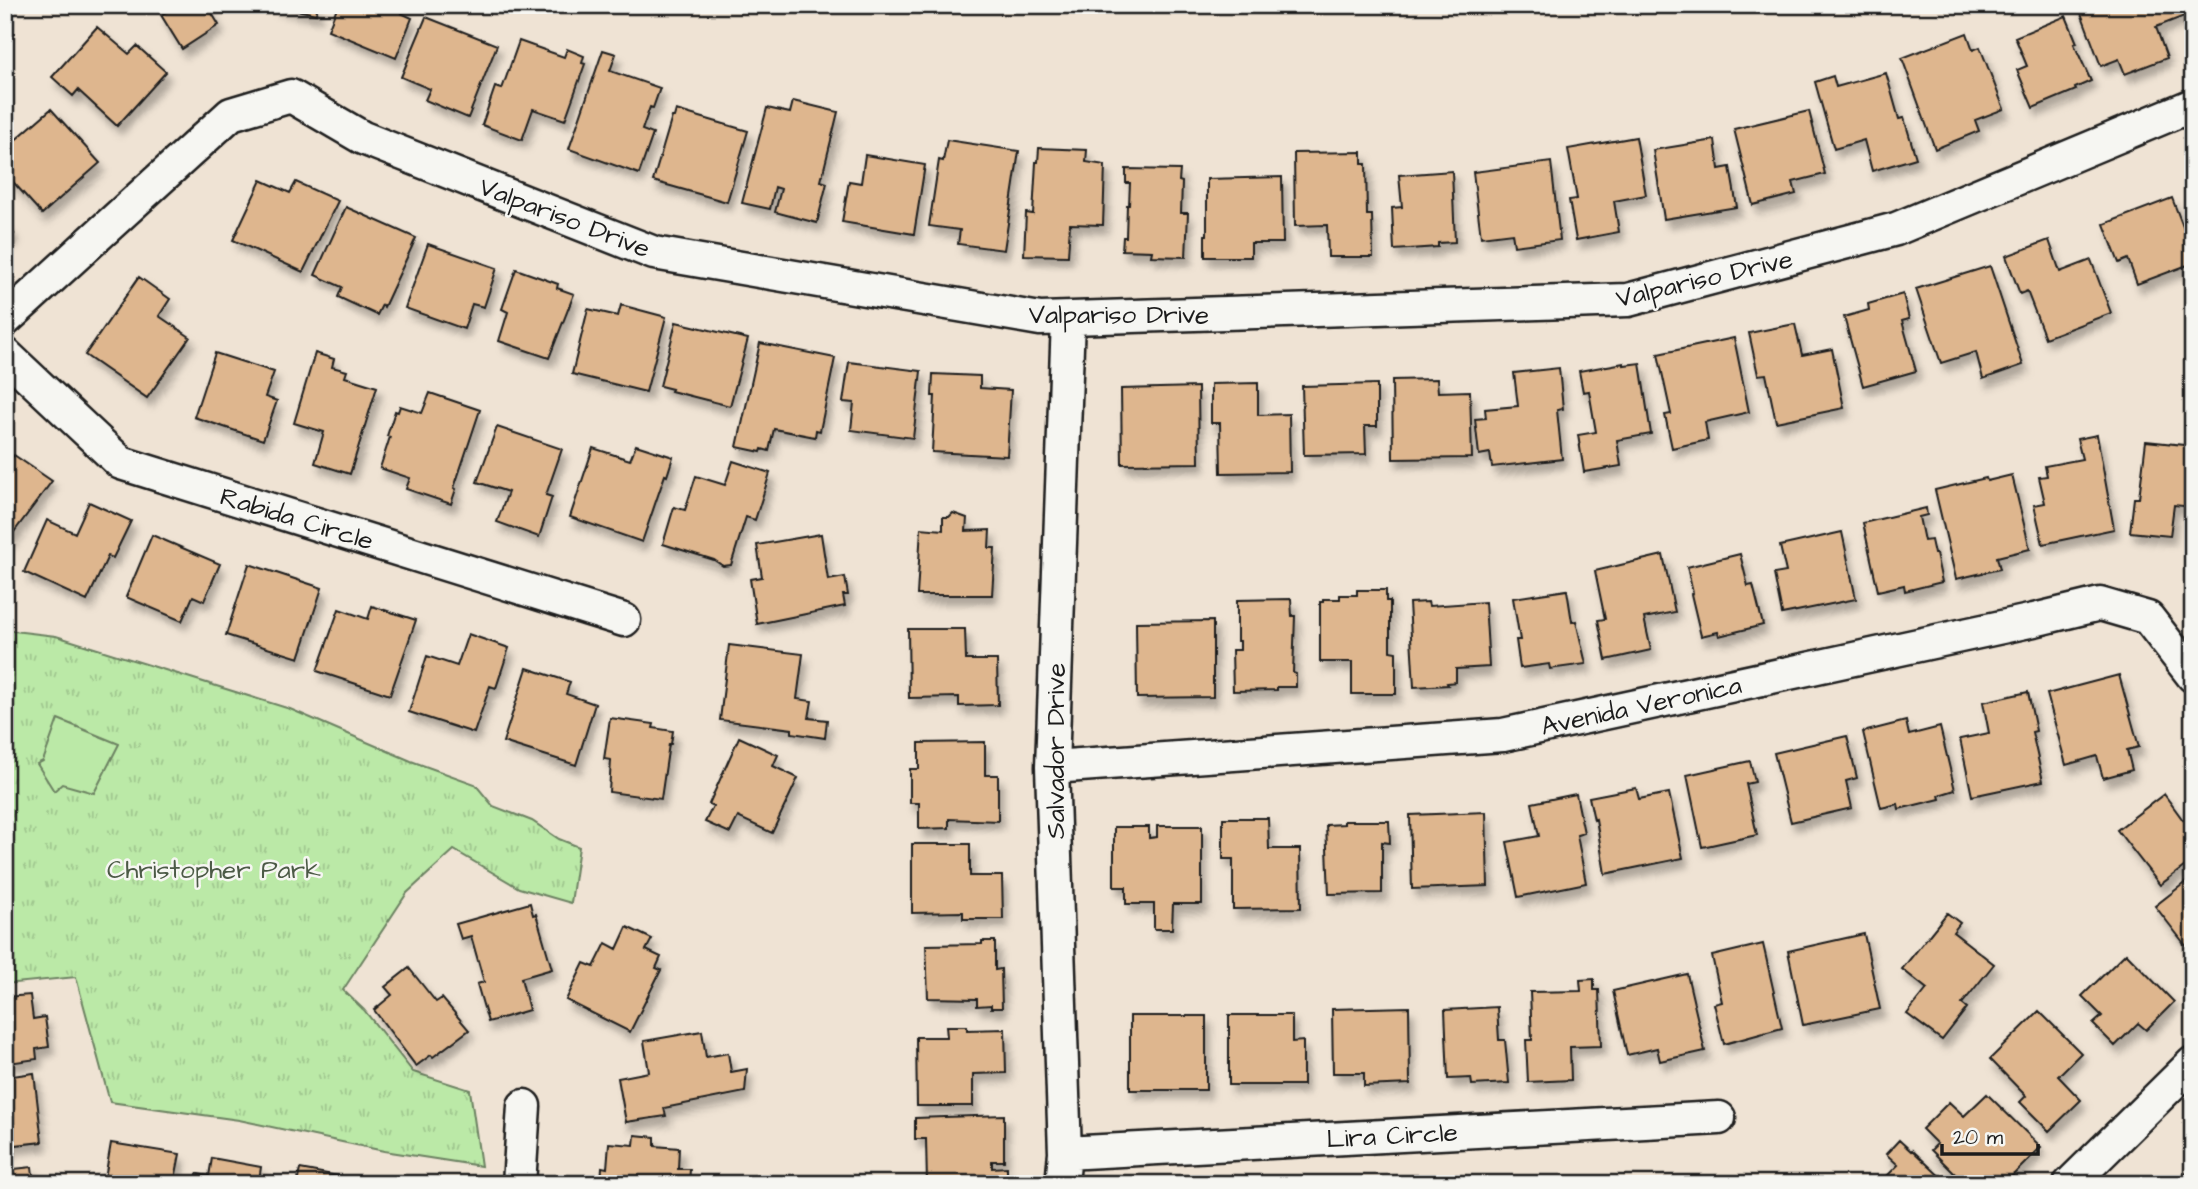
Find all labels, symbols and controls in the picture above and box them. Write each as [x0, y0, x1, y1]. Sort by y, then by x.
street label: Valpariso Drive [474, 169, 655, 267]
street label: Valpariso Drive [1612, 241, 1796, 317]
street label: Valpariso Drive [1029, 297, 1209, 333]
street label: Rabida Circle [216, 479, 378, 559]
street label: Salvador Drive [1038, 663, 1074, 839]
street label: Avenida Veronica [1538, 667, 1745, 745]
park label: Christopher Park [107, 852, 321, 888]
scale bar [1942, 1112, 2039, 1156]
street label: Lira Circle [1326, 1115, 1459, 1157]
text: 20 m [1953, 1123, 2004, 1152]

